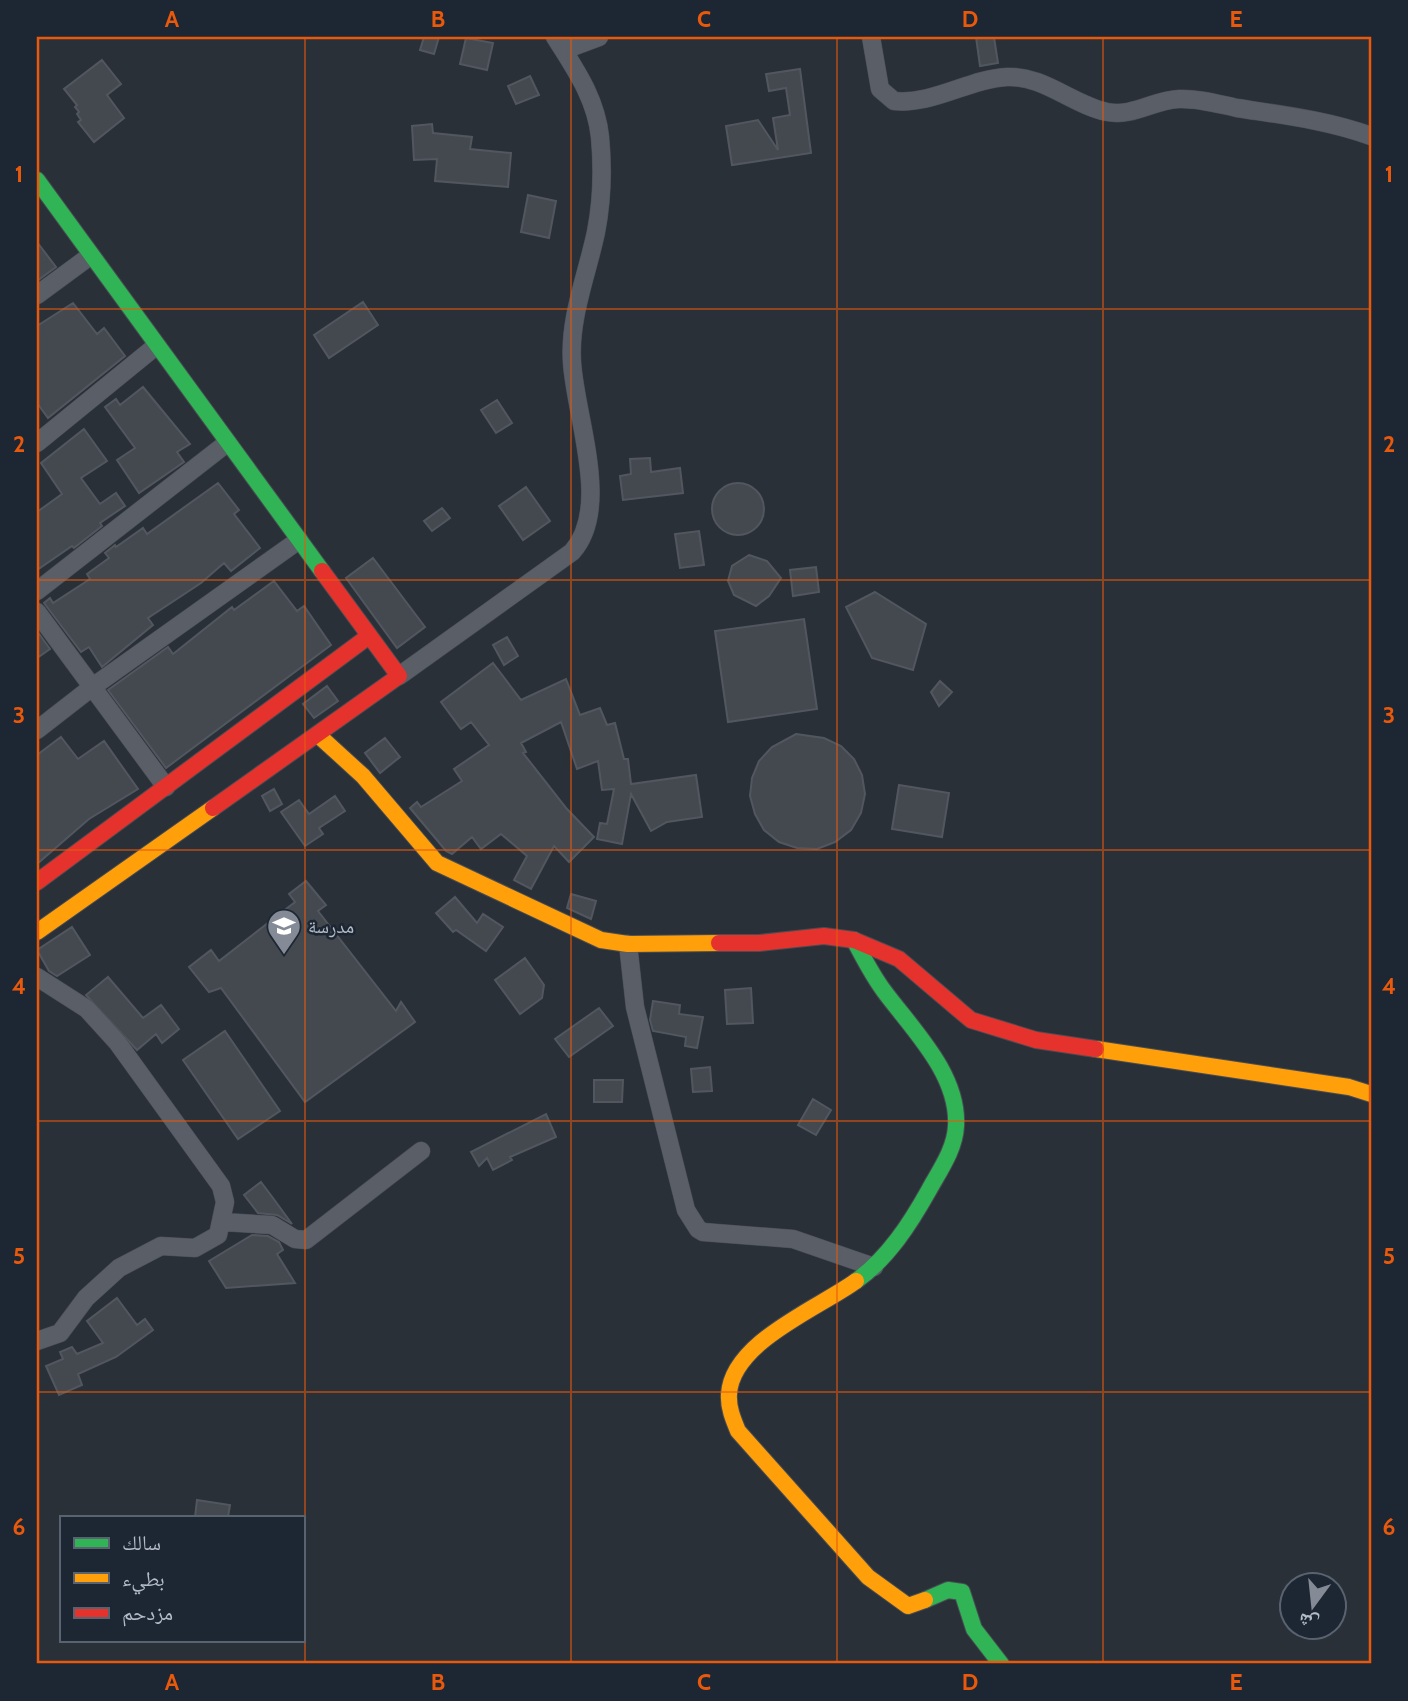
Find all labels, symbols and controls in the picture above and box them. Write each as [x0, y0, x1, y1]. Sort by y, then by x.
text: A [165, 5, 180, 33]
text: B [431, 5, 445, 33]
text: C [697, 5, 711, 33]
text: D [962, 5, 978, 33]
text: E [1229, 5, 1243, 33]
text: 1 [15, 160, 23, 188]
text: 1 [1385, 160, 1393, 188]
text: 2 [13, 430, 25, 458]
text: 2 [1383, 430, 1395, 458]
text: 3 [13, 701, 25, 729]
text: 3 [1383, 701, 1395, 729]
school or university icon: مدرسة [265, 907, 303, 956]
place label: مدرسة [308, 915, 354, 938]
text: 4 [12, 972, 26, 1000]
text: 4 [1382, 972, 1396, 1000]
text: 5 [13, 1242, 25, 1270]
text: 5 [1383, 1242, 1395, 1270]
text: 6 [13, 1513, 25, 1541]
text: 6 [1383, 1513, 1395, 1541]
legend [60, 1516, 304, 1642]
text: سالك [122, 1530, 161, 1555]
text: بطيء [122, 1566, 165, 1595]
north arrow [1278, 1572, 1348, 1642]
text: مزدحم [122, 1600, 173, 1627]
text: ش [1296, 1608, 1321, 1636]
text: A [165, 1668, 180, 1696]
text: B [431, 1668, 445, 1696]
text: C [697, 1668, 711, 1696]
text: D [962, 1668, 978, 1696]
text: E [1229, 1668, 1243, 1696]

